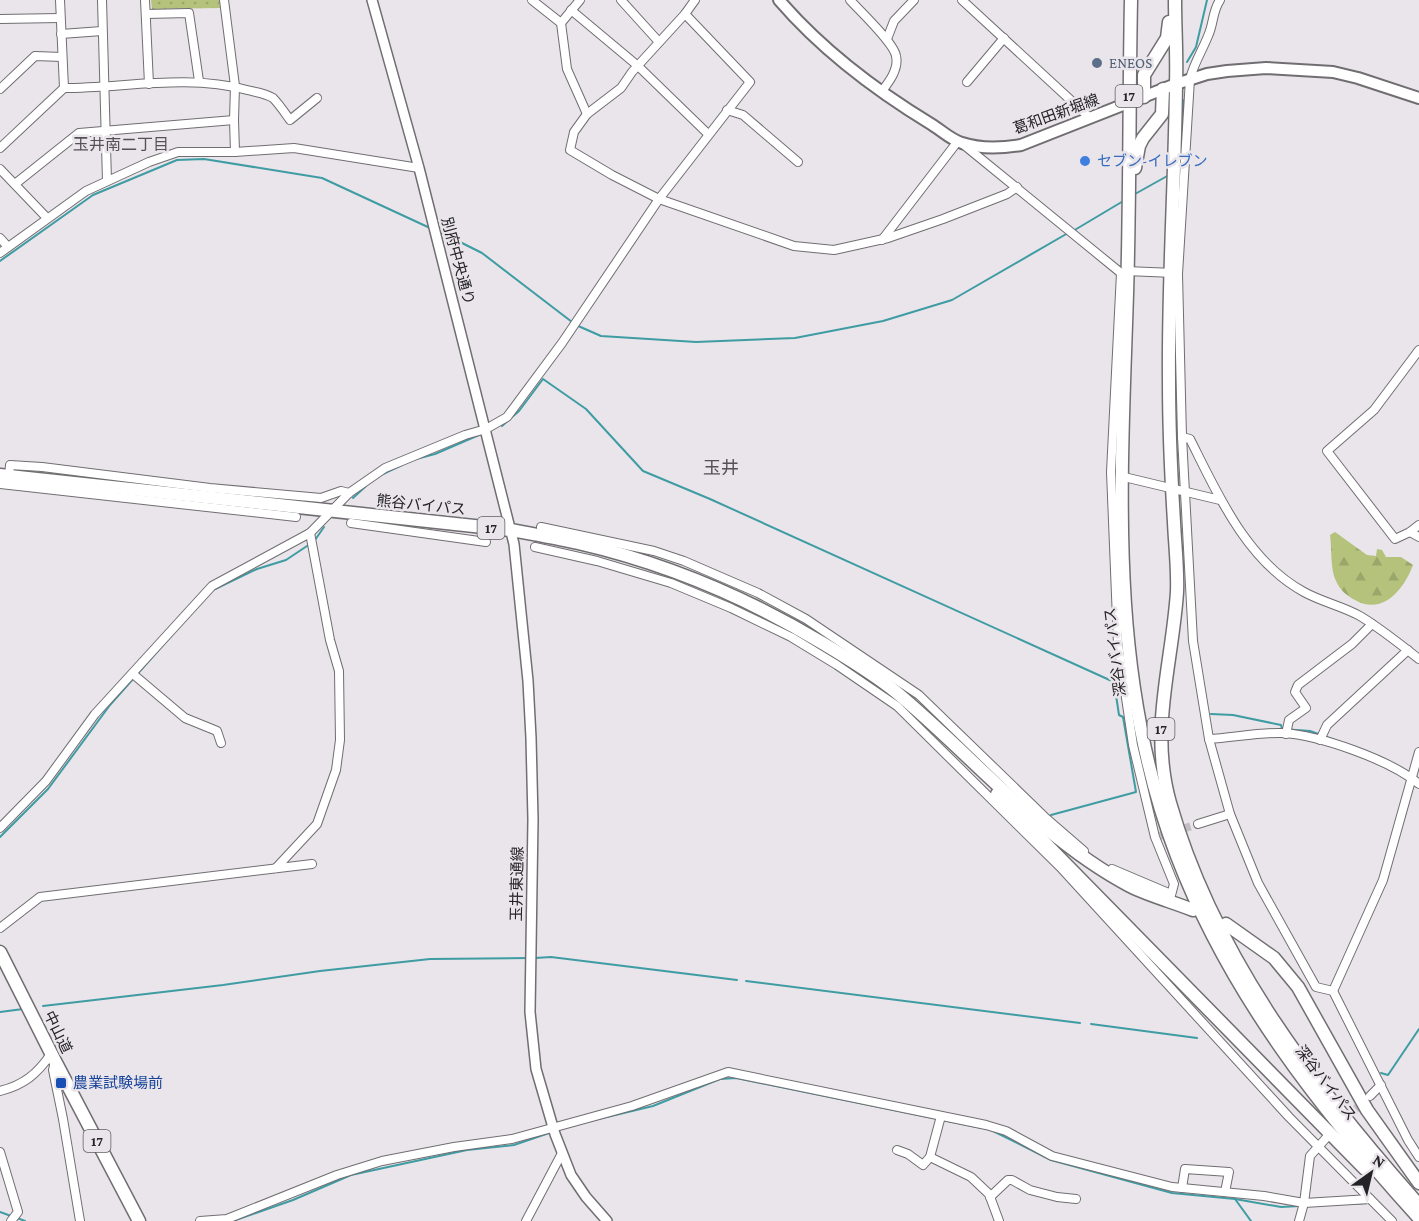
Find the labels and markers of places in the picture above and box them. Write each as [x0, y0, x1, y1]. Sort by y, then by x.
place label: ENEOS [1109, 55, 1152, 71]
marker: ENEOS [1090, 56, 1104, 70]
place label: セブン-イレブン [1097, 153, 1207, 169]
marker: セブン-イレブン [1078, 154, 1092, 168]
place label: 農業試験場前 [73, 1075, 163, 1091]
marker: 農業試験場前 [54, 1076, 68, 1090]

